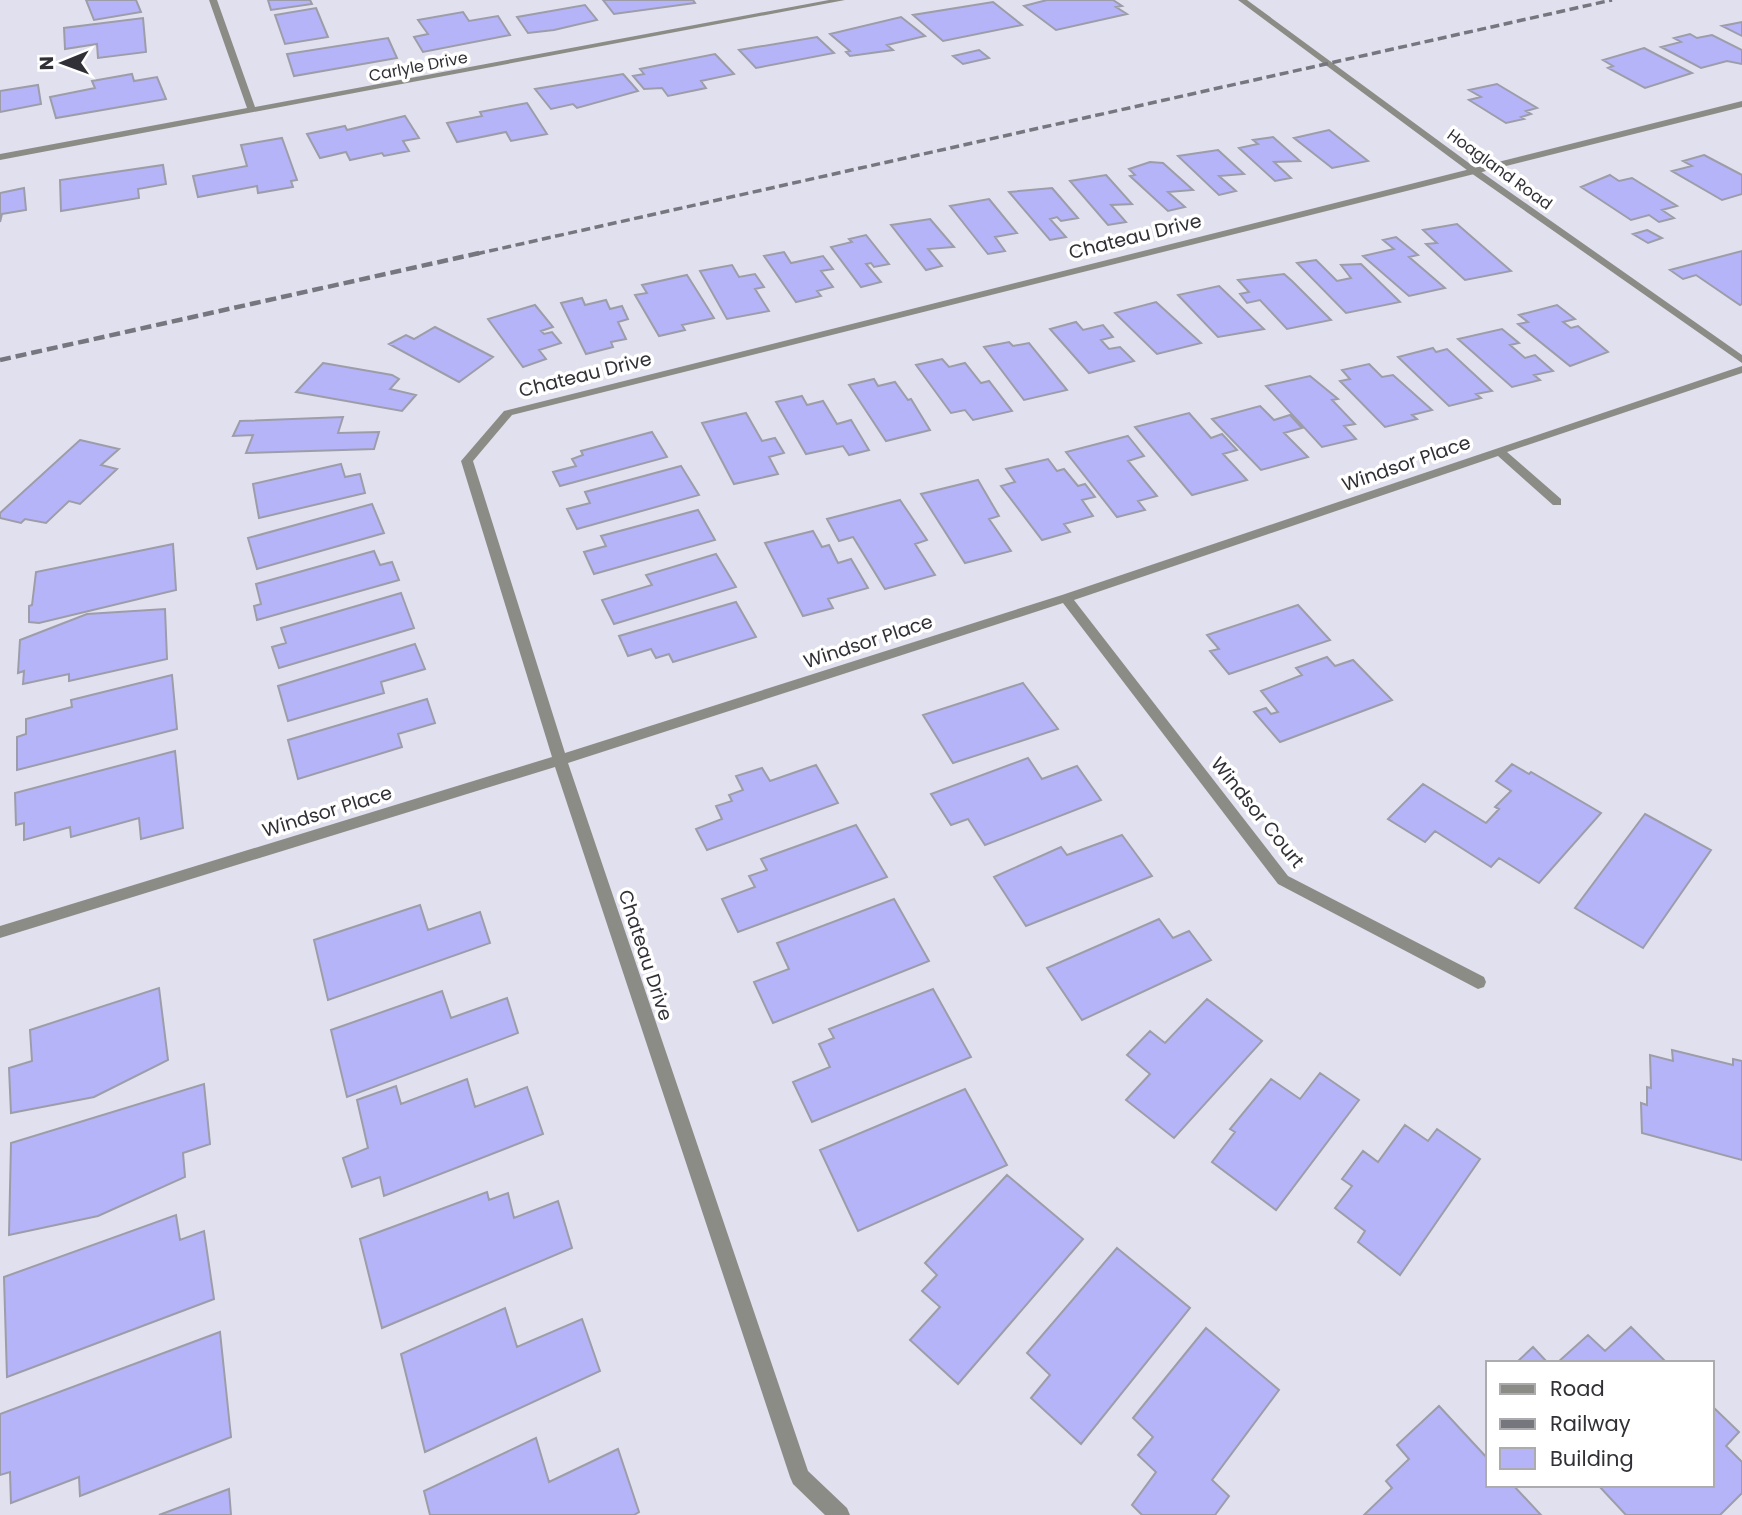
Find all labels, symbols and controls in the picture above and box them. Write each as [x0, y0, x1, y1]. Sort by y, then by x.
north arrow [28, 28, 98, 98]
street label: Carlyle Drive [367, 46, 470, 87]
text: N [33, 56, 60, 71]
street label: Hoagland Road [1443, 123, 1557, 215]
street label: Chateau Drive [1066, 207, 1204, 266]
street label: Chateau Drive [516, 345, 654, 404]
street label: Windsor Place [1338, 429, 1474, 498]
street label: Windsor Place [800, 608, 936, 675]
street label: Windsor Court [1204, 751, 1311, 874]
street label: Windsor Place [259, 779, 395, 844]
street label: Chateau Drive [612, 886, 679, 1024]
legend [1486, 1361, 1714, 1487]
text: Road [1550, 1374, 1605, 1403]
text: Railway [1550, 1409, 1631, 1438]
text: Building [1550, 1444, 1634, 1473]

